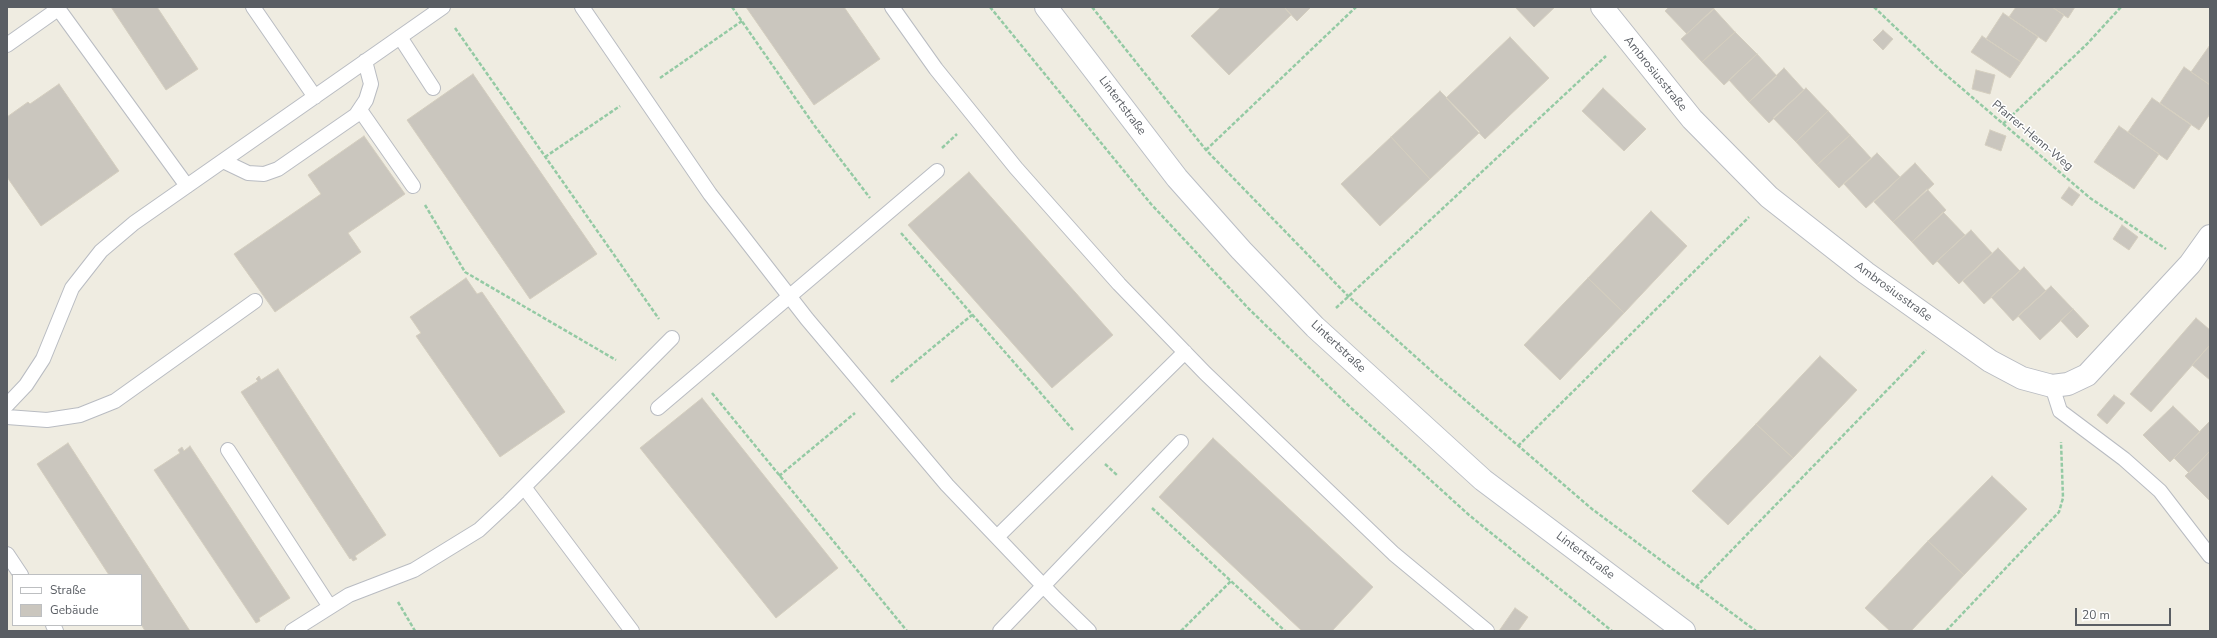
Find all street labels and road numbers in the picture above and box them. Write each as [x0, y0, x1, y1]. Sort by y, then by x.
street label: Ambrosiusstraße [1620, 34, 1690, 114]
street label: Lintertstraße [1095, 74, 1149, 138]
street label: Pfarrer-Henn-Weg [1988, 98, 2076, 174]
street label: Ambrosiusstraße [1851, 259, 1935, 325]
street label: Lintertstraße [1308, 318, 1368, 376]
street label: Lintertstraße [1553, 529, 1617, 583]

